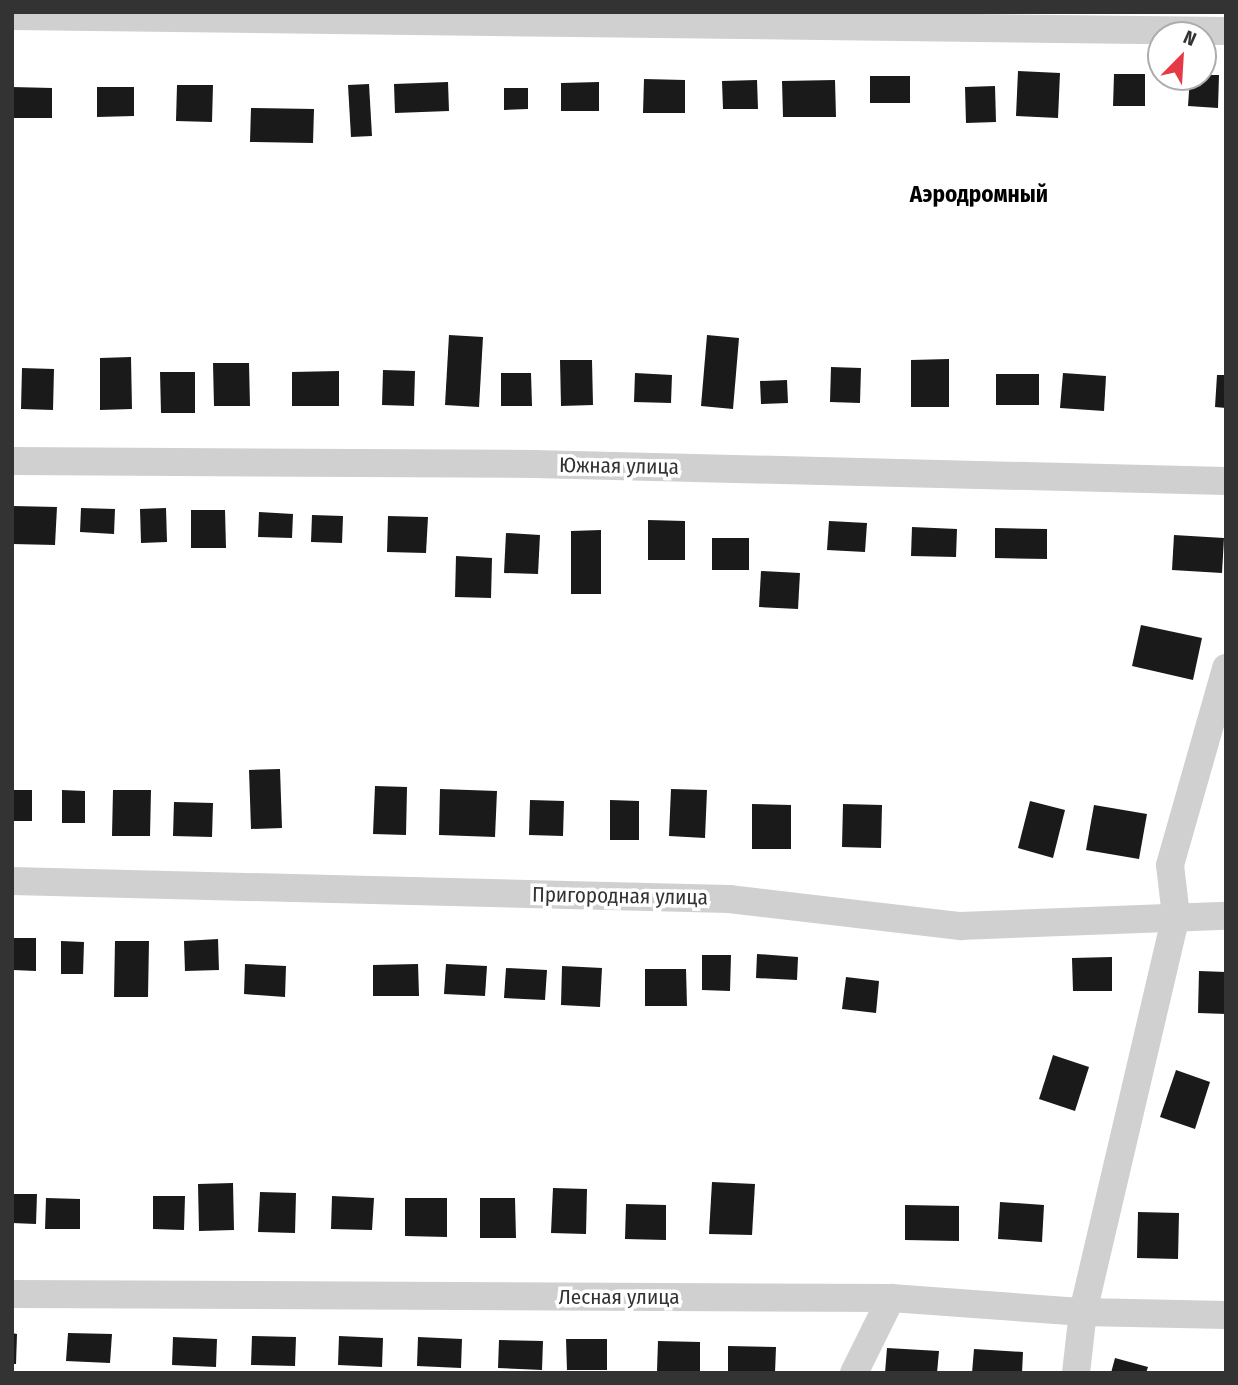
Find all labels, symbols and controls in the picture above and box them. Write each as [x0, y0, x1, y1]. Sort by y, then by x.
north arrow [1147, 21, 1217, 91]
text: N [1180, 25, 1200, 51]
district label: Аэродромный [910, 180, 1048, 208]
street label: Южная улица [559, 452, 679, 480]
street label: Пригородная улица [532, 882, 708, 910]
street label: Лесная улица [558, 1284, 680, 1310]

